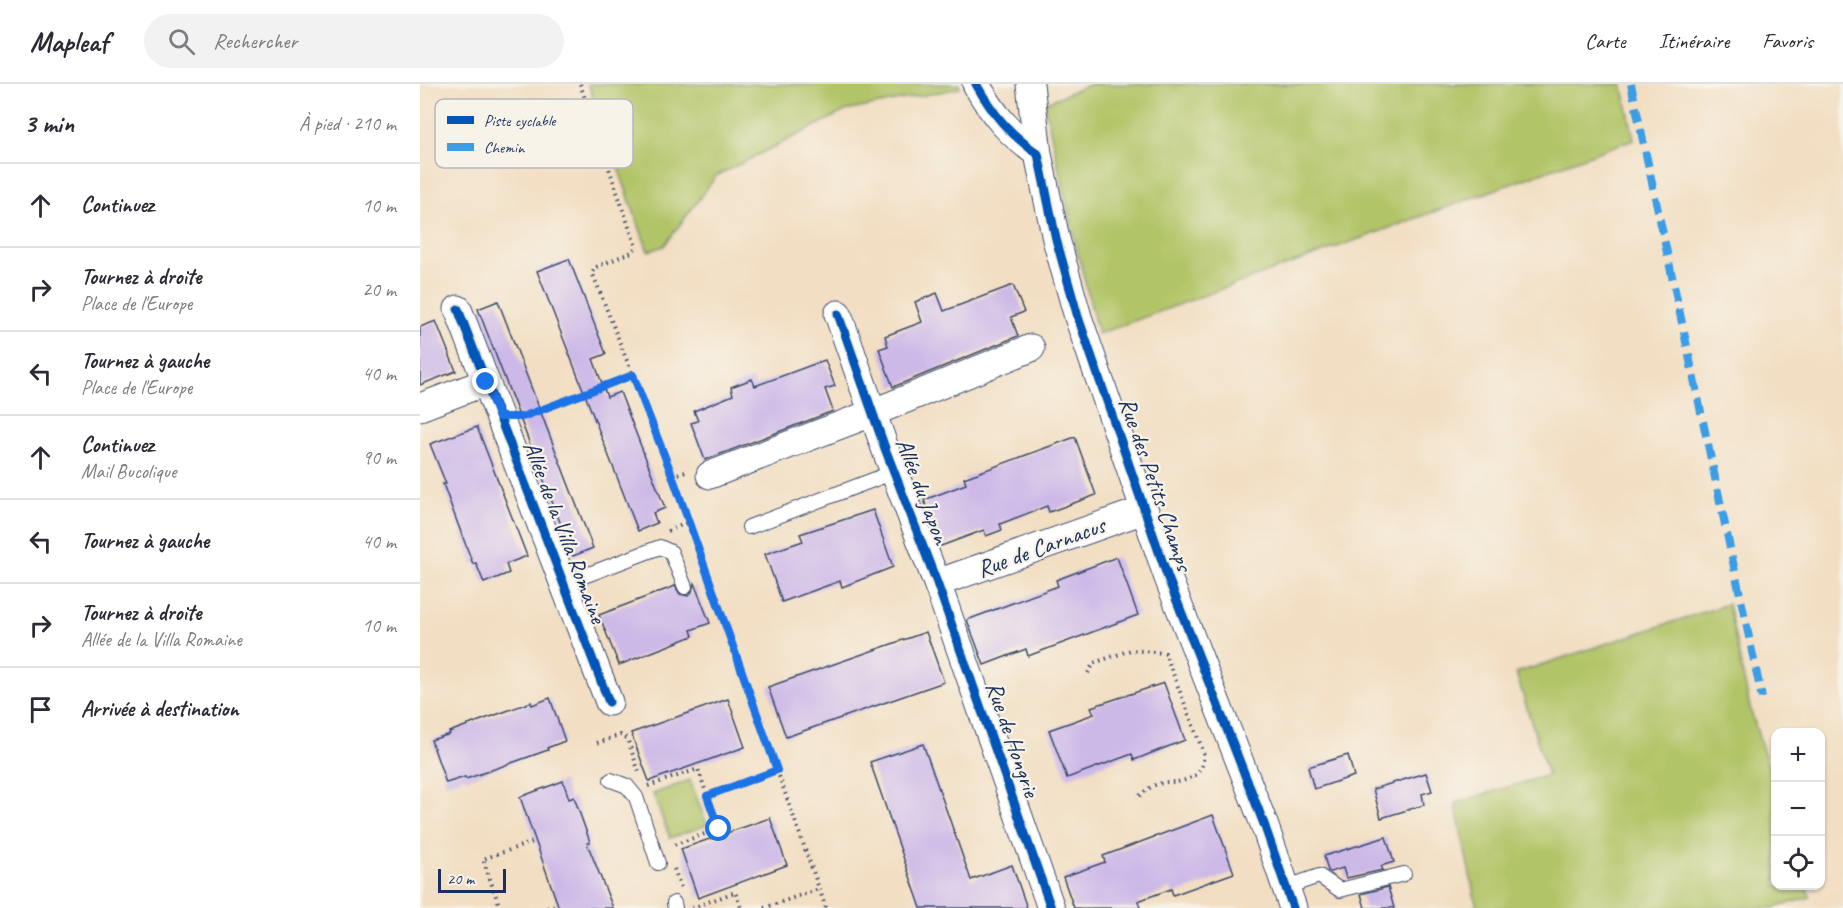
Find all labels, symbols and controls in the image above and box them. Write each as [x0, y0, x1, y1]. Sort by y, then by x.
search box [144, 14, 564, 68]
text: Mapleaf [30, 24, 108, 59]
icon: search [165, 25, 198, 58]
text: Rechercher [213, 27, 297, 55]
text: Carte [1585, 28, 1626, 54]
text: Itinéraire [1659, 28, 1729, 54]
text: Favoris [1762, 28, 1813, 54]
legend [435, 99, 633, 168]
text: 3 min [24, 107, 74, 140]
text: À pied · 210 m [299, 111, 396, 136]
text: Piste cyclable [484, 111, 557, 131]
text: Chemin [484, 138, 525, 158]
icon: ahead [24, 189, 57, 222]
text: Continuez [81, 191, 154, 219]
text: 10 m [362, 193, 396, 218]
text: Tournez à droite [81, 263, 201, 291]
icon: right [24, 273, 57, 306]
text: 20 m [362, 277, 396, 302]
text: Place de l'Europe [81, 291, 192, 316]
text: Tournez à gauche [81, 347, 209, 375]
icon: left [24, 357, 57, 390]
text: 40 m [362, 361, 396, 386]
route end [472, 368, 498, 394]
text: Place de l'Europe [81, 375, 192, 400]
street label: Rue des Petits Champs [1112, 393, 1200, 576]
text: Continuez [81, 431, 154, 459]
street label: Allée du Japon [889, 434, 957, 549]
street label: Allée de la Villa Romaine [516, 437, 614, 629]
icon: ahead [24, 441, 57, 474]
text: 90 m [362, 445, 396, 470]
text: Mail Bucolique [81, 459, 176, 484]
street label: Rue de Carnacus [973, 509, 1111, 584]
icon: left [24, 525, 57, 558]
text: Tournez à gauche [81, 527, 209, 555]
text: 40 m [362, 529, 396, 554]
text: Tournez à droite [81, 599, 201, 627]
icon: right [24, 609, 57, 642]
text: 10 m [362, 613, 396, 638]
text: Allée de la Villa Romaine [81, 627, 242, 652]
street label: Rue de Hongrie [979, 677, 1047, 803]
icon: arrive [24, 693, 57, 726]
text: Arrivée à destination [81, 695, 239, 723]
map controls [1771, 728, 1825, 890]
button: + [1771, 728, 1825, 782]
button: − [1771, 782, 1825, 836]
route start [705, 815, 731, 841]
button: locate [1771, 836, 1825, 890]
scale bar [438, 866, 506, 894]
text: 20 m [447, 869, 474, 889]

